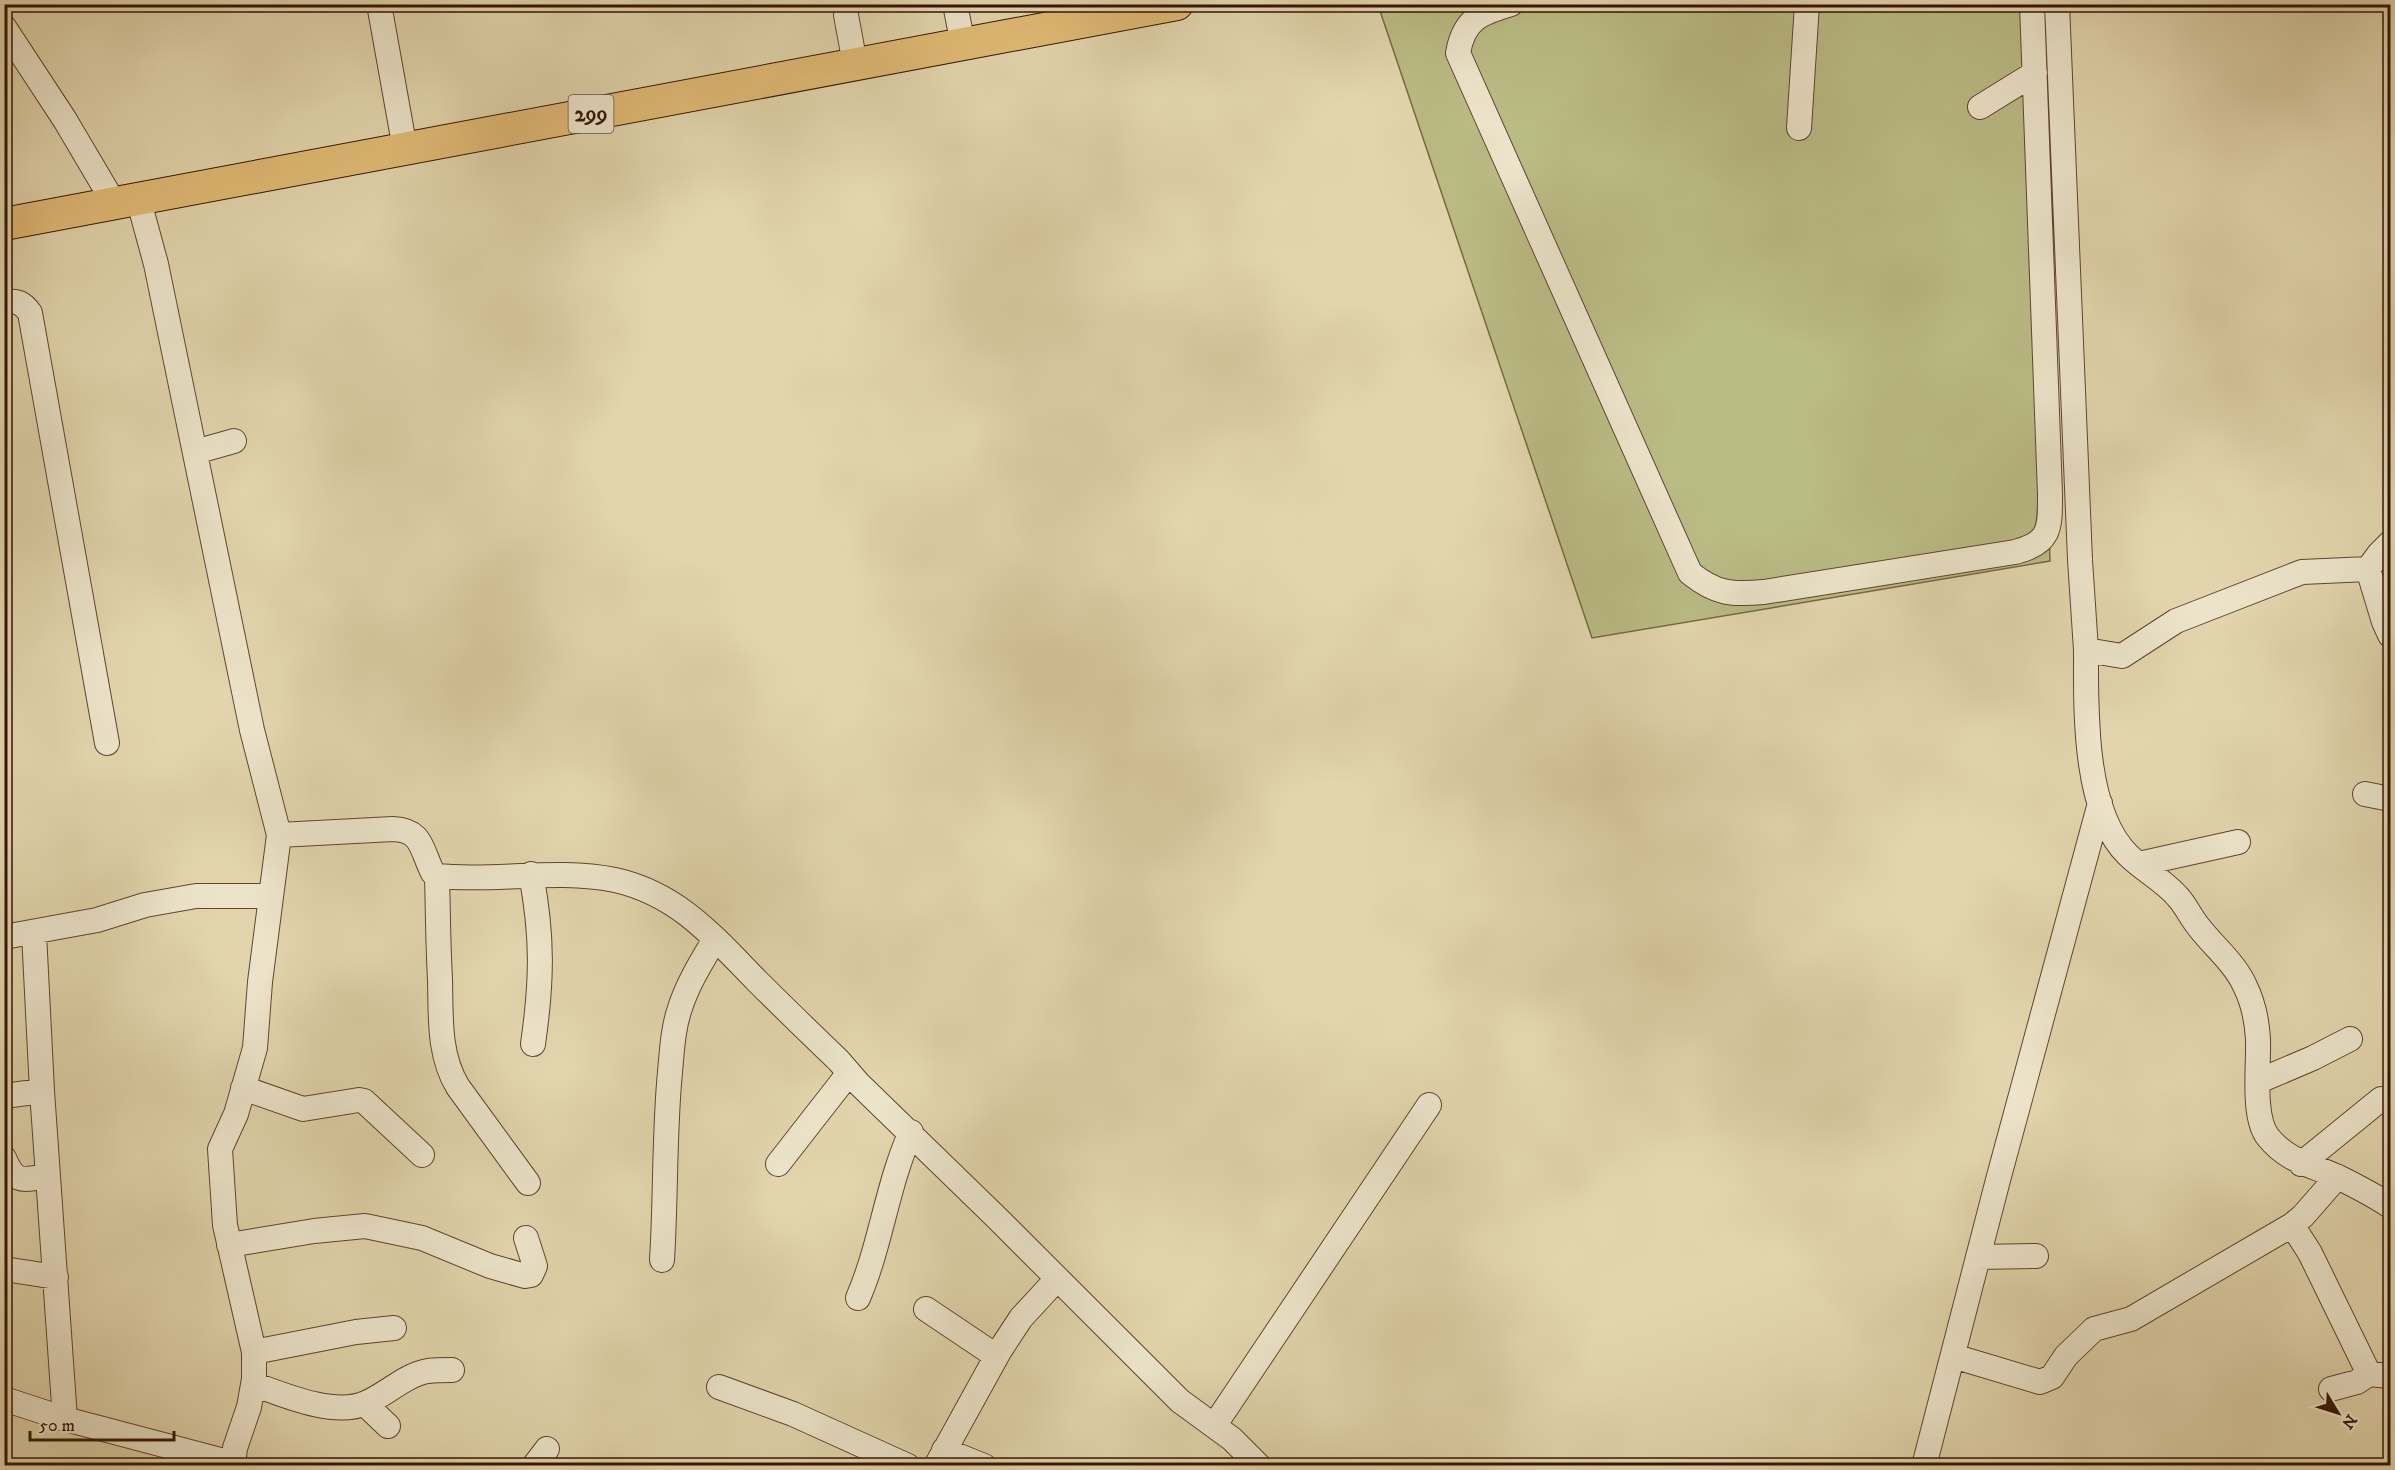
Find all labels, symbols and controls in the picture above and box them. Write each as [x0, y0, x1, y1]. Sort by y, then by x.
road number: 299 [568, 95, 614, 133]
north arrow [2308, 1383, 2368, 1443]
scale bar [30, 1404, 174, 1442]
text: N [2337, 1410, 2361, 1433]
text: 50 m [39, 1415, 75, 1437]

